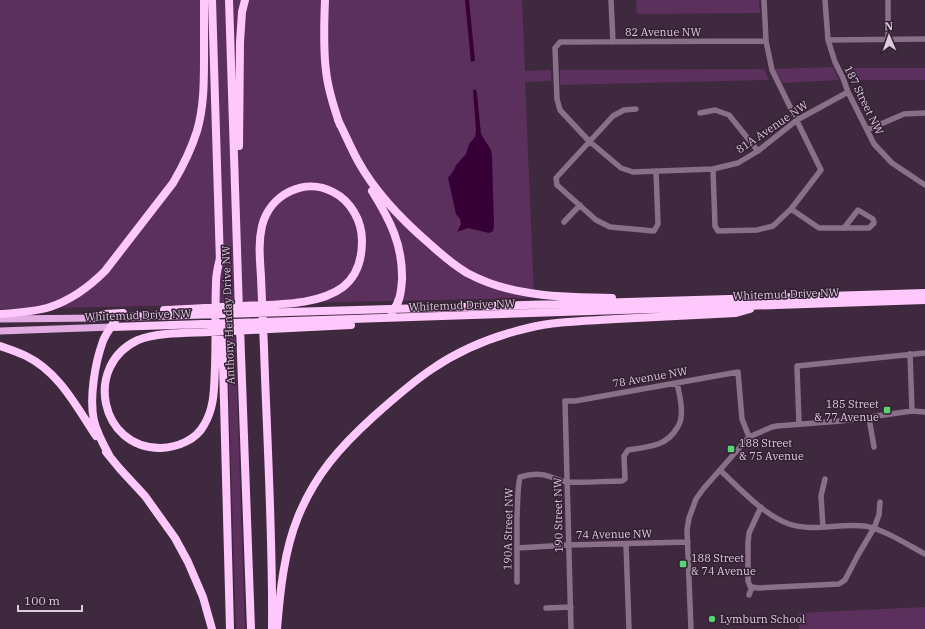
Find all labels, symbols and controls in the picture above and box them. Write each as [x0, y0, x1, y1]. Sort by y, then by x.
north arrow [869, 16, 909, 56]
text: N [884, 19, 894, 33]
street label: 82 Avenue NW [625, 25, 701, 39]
street label: 187 Street NW [841, 63, 887, 137]
street label: 81A Avenue NW [733, 98, 811, 156]
street label: Anthony Henday Drive NW [219, 245, 237, 385]
street label: Whitemud Drive NW [732, 285, 840, 303]
street label: Whitemud Drive NW [408, 296, 516, 314]
street label: Whitemud Drive NW [84, 306, 192, 324]
street label: 78 Avenue NW [611, 363, 689, 391]
place label: 185 Street & 77 Avenue [814, 397, 879, 424]
marker: 185 Street & 77 Avenue [882, 405, 892, 415]
place label: 188 Street & 75 Avenue [739, 436, 804, 463]
marker: 188 Street & 75 Avenue [726, 444, 736, 454]
street label: 190 Street NW [550, 477, 566, 553]
street label: 190A Street NW [500, 487, 516, 570]
street label: 74 Avenue NW [576, 526, 653, 542]
place label: 188 Street & 74 Avenue [691, 551, 756, 578]
marker: 188 Street & 74 Avenue [678, 559, 688, 569]
scale bar [18, 587, 82, 613]
text: 100 m [24, 593, 60, 608]
place label: Lymburn School [720, 612, 805, 626]
marker: Lymburn School [707, 614, 717, 624]

